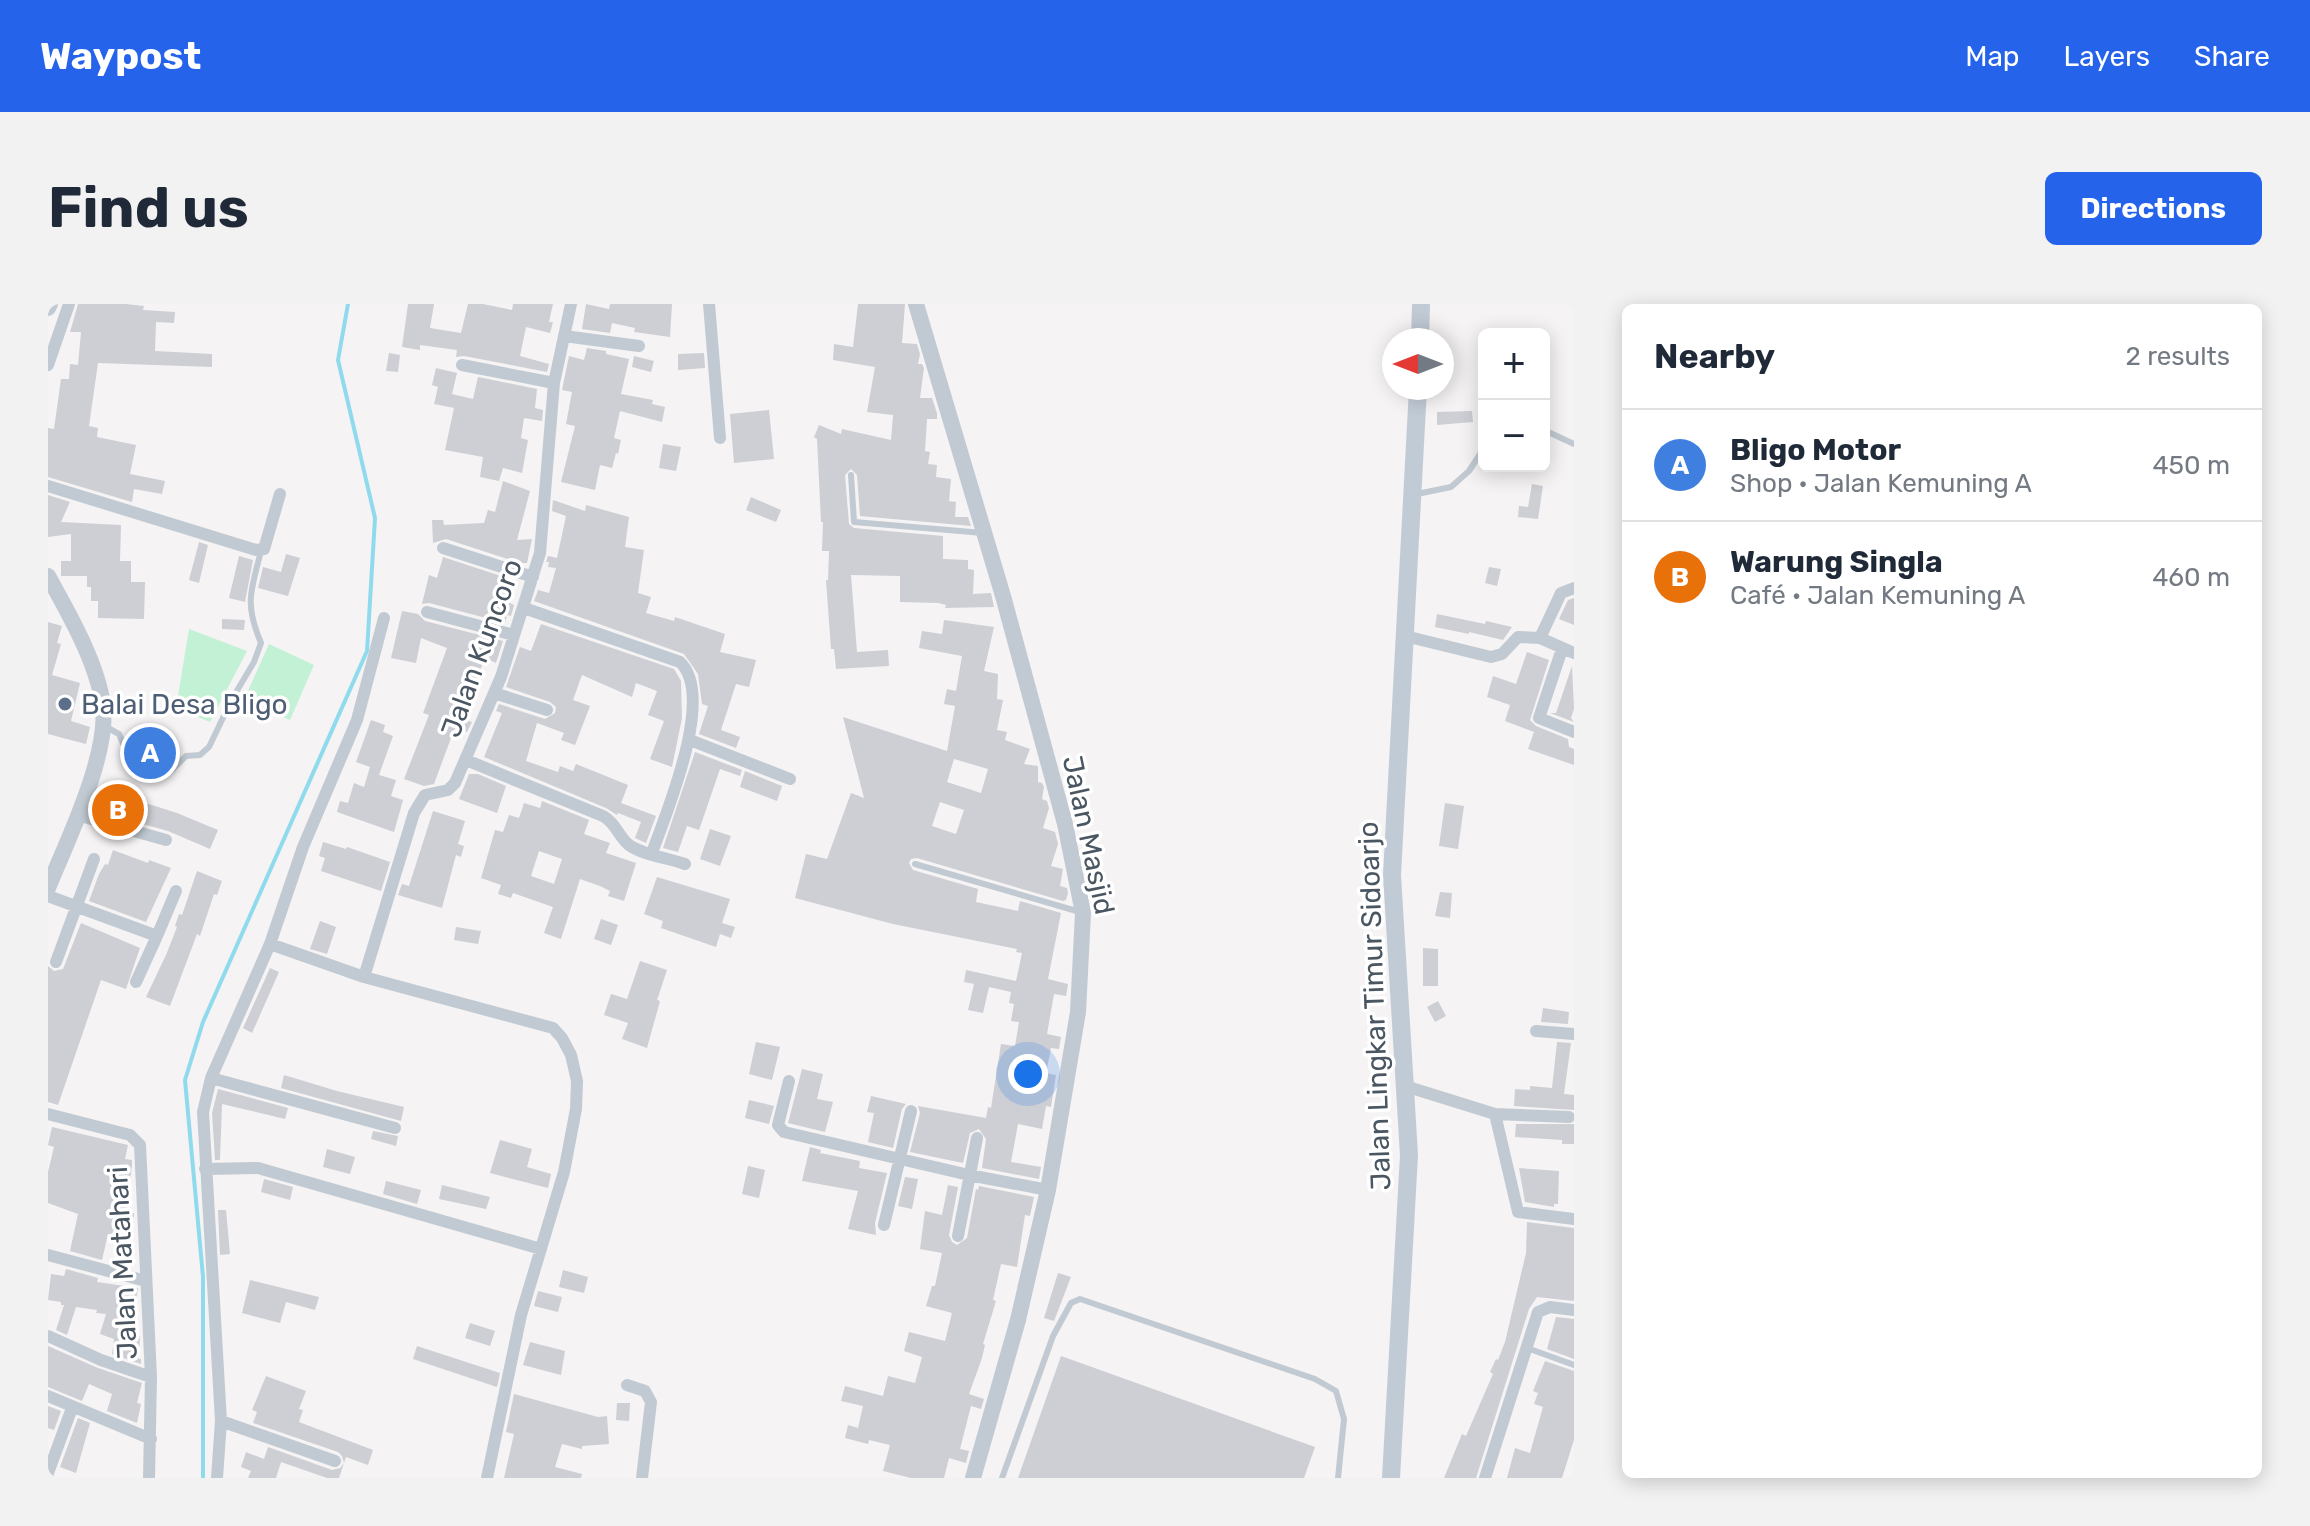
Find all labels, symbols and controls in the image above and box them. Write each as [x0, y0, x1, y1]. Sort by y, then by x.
text: Waypost [40, 33, 201, 79]
text: Map [1965, 40, 2020, 73]
text: Layers [2064, 40, 2150, 73]
text: Share [2194, 40, 2270, 73]
button: Directions [2045, 172, 2262, 245]
text: Find us [48, 175, 249, 241]
north arrow [1382, 328, 1454, 400]
map controls [1478, 328, 1550, 472]
button: + [1478, 328, 1550, 400]
text: Nearby [1654, 336, 1775, 377]
text: 2 results [2126, 341, 2230, 372]
button: − [1478, 400, 1550, 472]
text: Bligo Motor [1730, 432, 1901, 468]
text: A [1671, 450, 1689, 481]
text: 450 m [2152, 450, 2230, 481]
text: Shop · Jalan Kemuning A [1730, 468, 2032, 499]
text: Warung Singla [1730, 544, 1943, 580]
street label: Jalan Kuncoro [434, 555, 529, 742]
text: B [1671, 562, 1689, 593]
text: 460 m [2152, 562, 2230, 593]
text: Café · Jalan Kemuning A [1730, 580, 2025, 611]
place label: Balai Desa Bligo [81, 688, 288, 721]
marker: Balai Desa Bligo [56, 695, 74, 713]
pin: A [124, 723, 176, 783]
street label: Jalan Masjid [1056, 753, 1121, 918]
pin: B [92, 780, 144, 840]
street label: Jalan Lingkar Timur Sidoarjo [1352, 821, 1397, 1191]
your location [1008, 1054, 1048, 1094]
street label: Jalan Matahari [101, 1166, 144, 1360]

